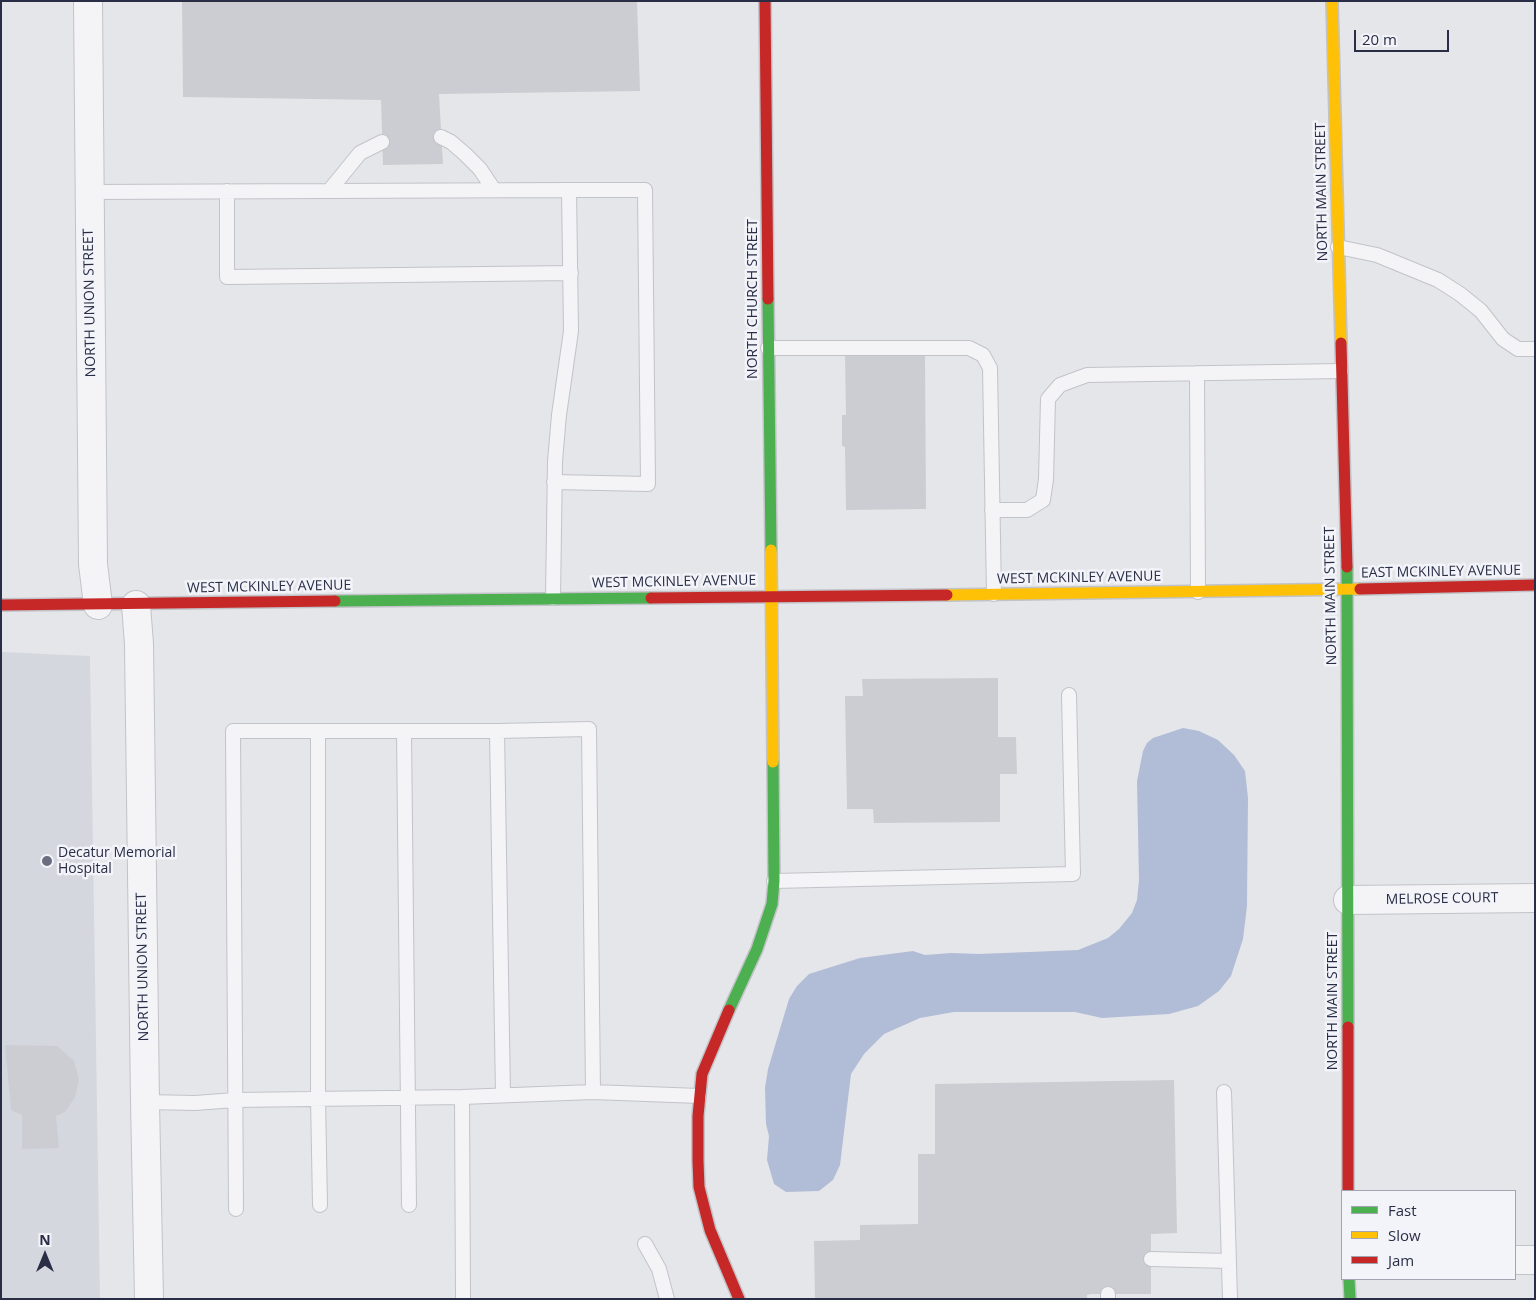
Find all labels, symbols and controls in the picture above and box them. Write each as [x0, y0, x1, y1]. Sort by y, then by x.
scale bar [1356, 20, 1451, 52]
text: 20 m [1362, 29, 1397, 49]
street label: NORTH MAIN STREET [1312, 123, 1332, 261]
street label: NORTH CHURCH STREET [745, 219, 761, 379]
street label: NORTH UNION STREET [80, 228, 100, 378]
street label: NORTH MAIN STREET [1321, 527, 1341, 665]
street label: EAST MCKINLEY AVENUE [1361, 562, 1521, 582]
street label: WEST MCKINLEY AVENUE [997, 568, 1161, 588]
street label: WEST MCKINLEY AVENUE [592, 572, 756, 592]
street label: WEST MCKINLEY AVENUE [187, 577, 351, 597]
place label: Decatur Memorial Hospital [58, 845, 176, 878]
marker: Decatur Memorial Hospital [40, 854, 54, 868]
street label: MELROSE COURT [1386, 890, 1498, 908]
street label: NORTH UNION STREET [133, 892, 153, 1042]
street label: NORTH MAIN STREET [1325, 932, 1341, 1070]
legend [1341, 1190, 1516, 1280]
text: Fast [1388, 1200, 1417, 1220]
text: Slow [1388, 1225, 1421, 1245]
north arrow [20, 1230, 70, 1280]
text: N [39, 1230, 51, 1249]
text: Jam [1388, 1250, 1414, 1270]

